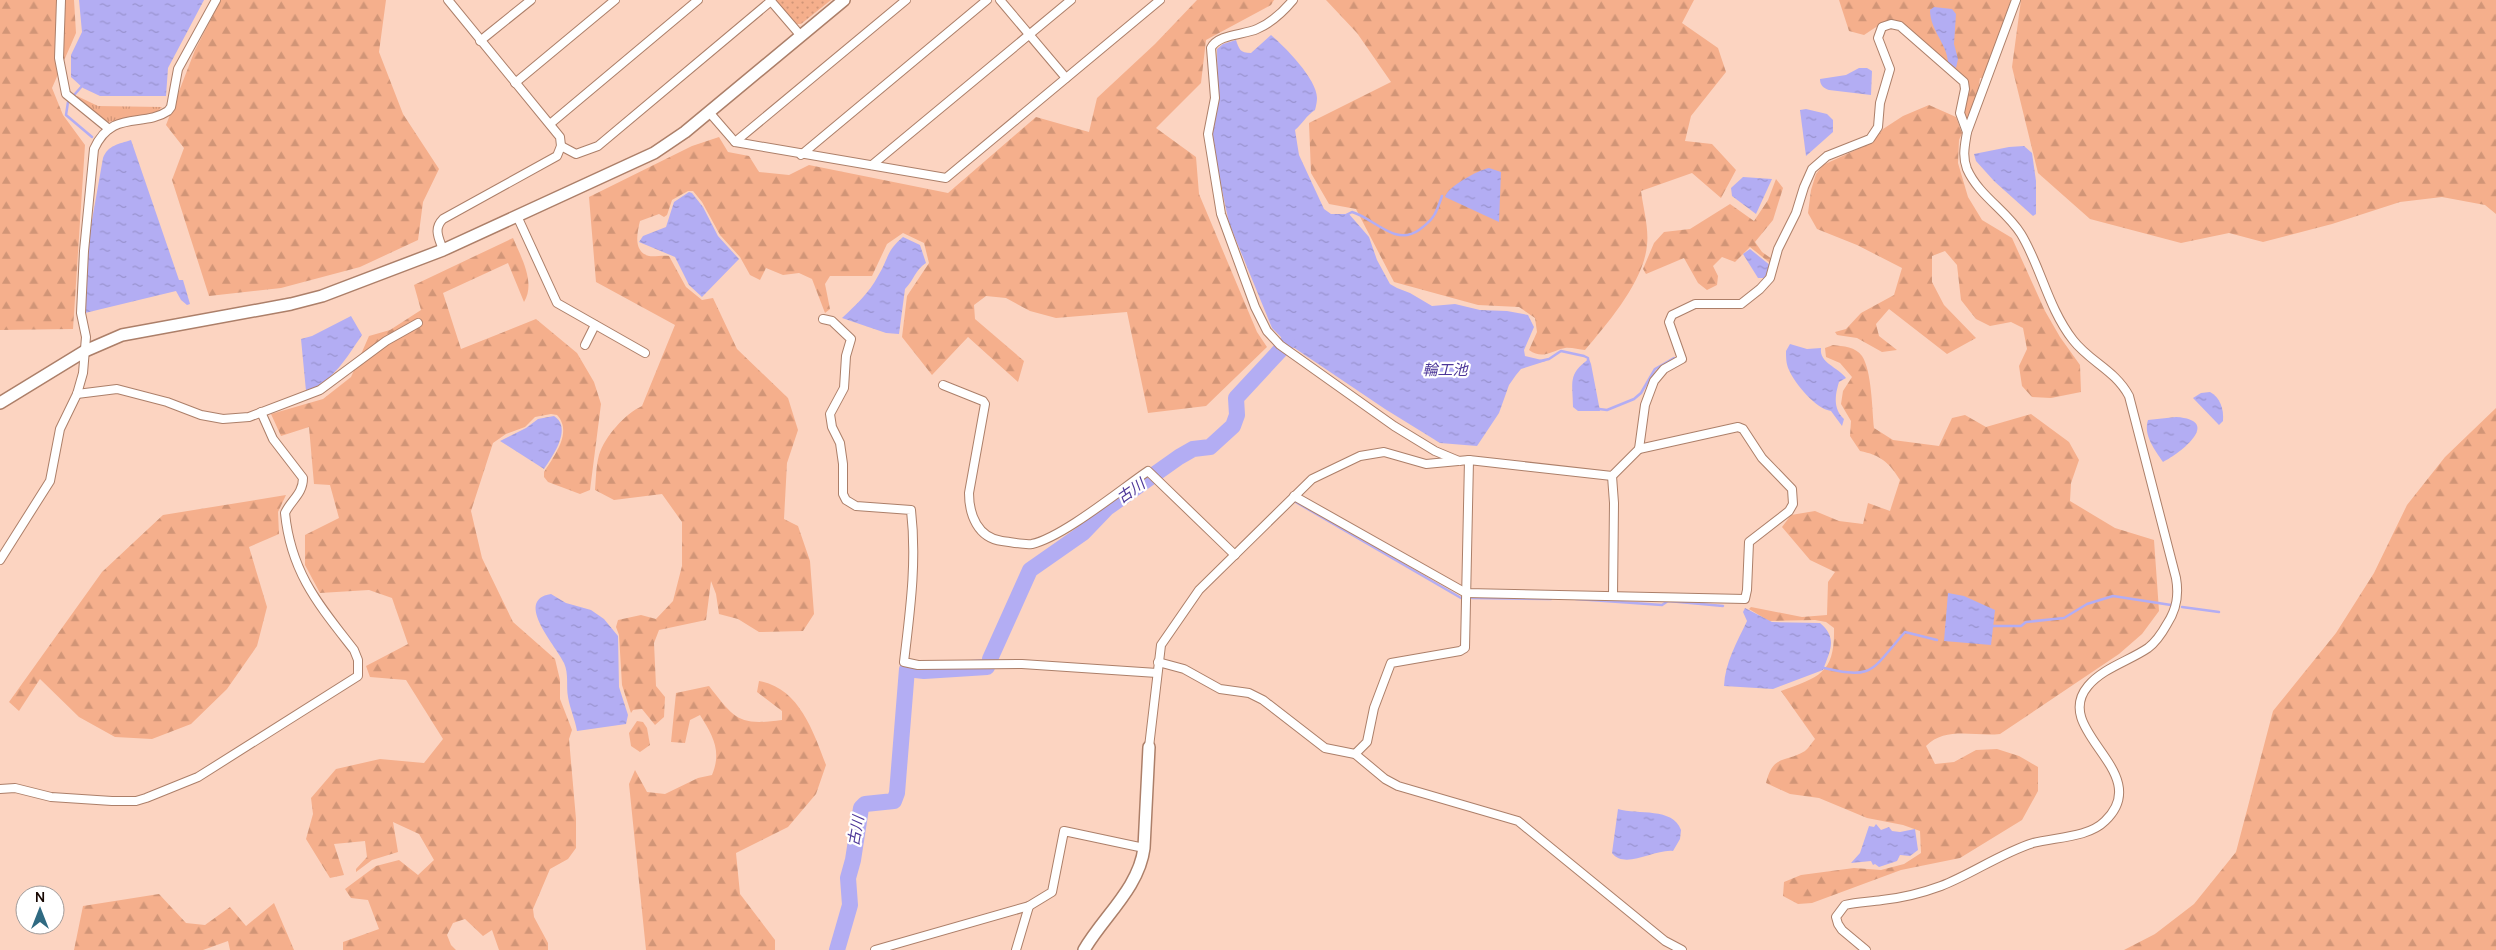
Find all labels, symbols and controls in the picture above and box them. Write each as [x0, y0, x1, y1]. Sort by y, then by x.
water label: 輪工池 [1422, 359, 1469, 380]
water label: 古川 [1112, 472, 1151, 508]
water label: 古川 [843, 812, 869, 848]
north arrow [15, 885, 65, 935]
text: N [35, 887, 45, 906]

